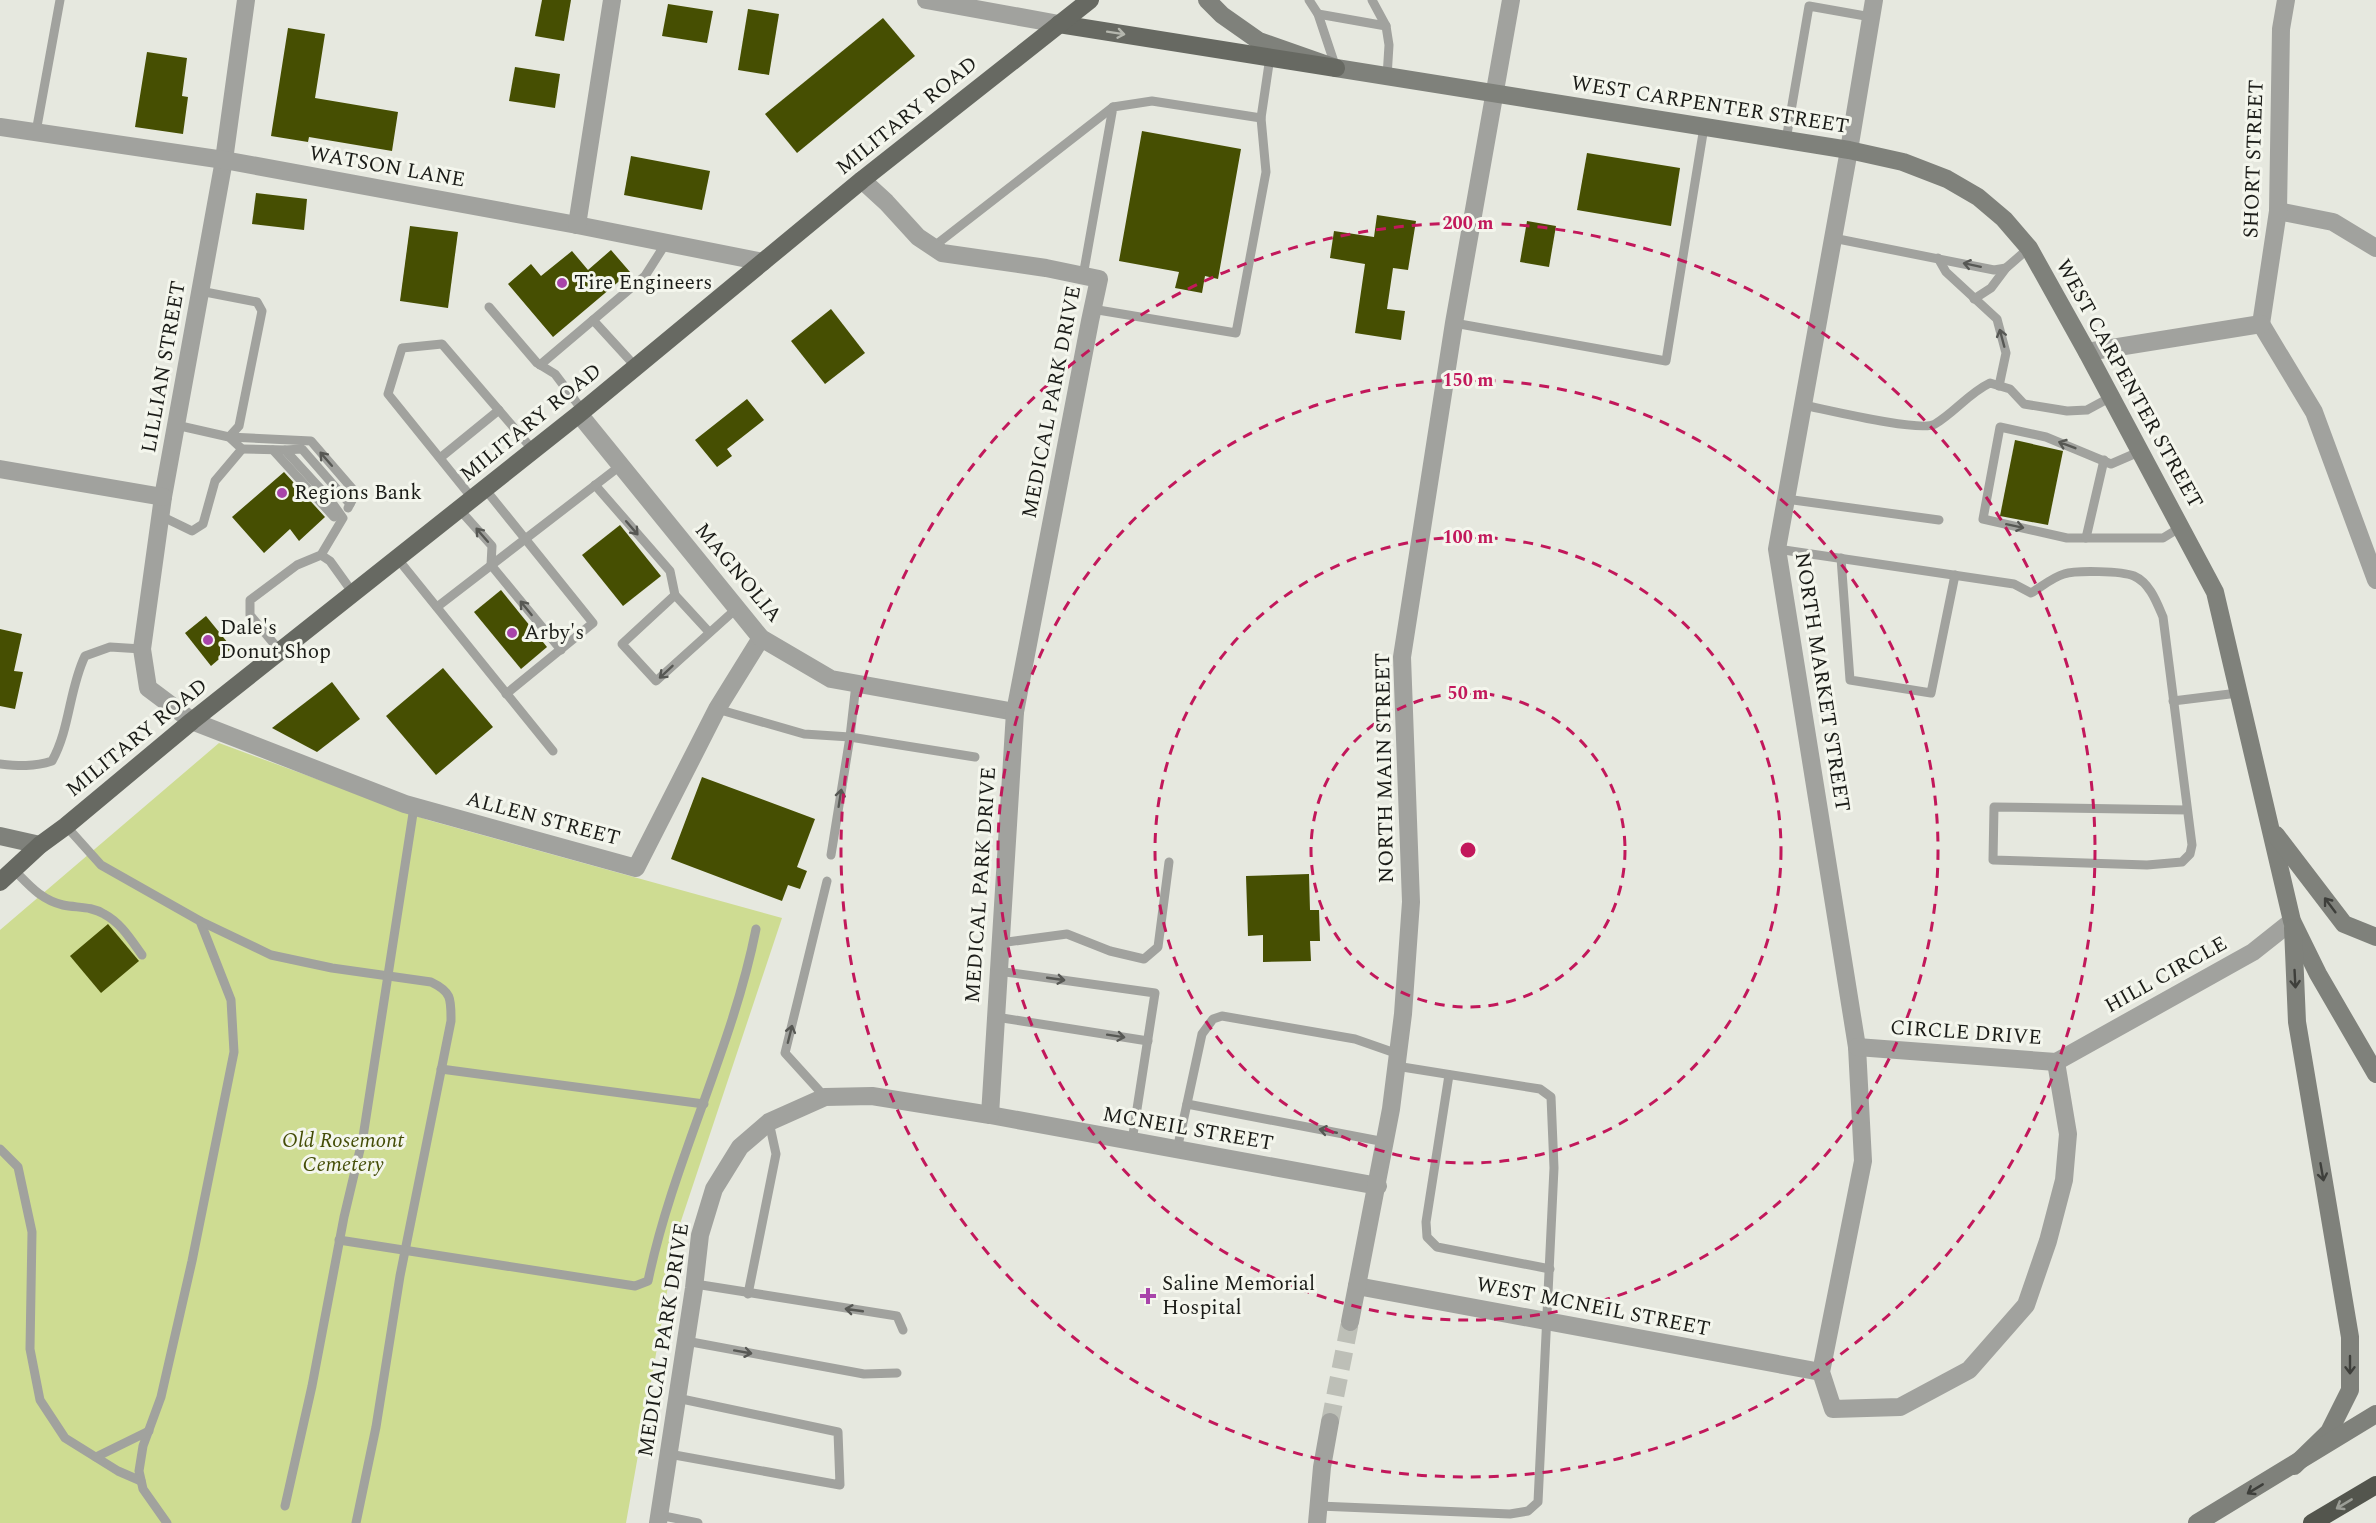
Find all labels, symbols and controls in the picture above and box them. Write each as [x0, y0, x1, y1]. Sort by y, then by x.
one-way arrow [1106, 28, 1126, 39]
street label: MILITARY ROAD [829, 49, 985, 183]
street label: WEST CARPENTER STREET [1569, 67, 1851, 143]
street label: SHORT STREET [2235, 79, 2273, 239]
street label: WATSON LANE [306, 138, 468, 196]
text: 200 m [1442, 210, 1494, 237]
street label: WEST CARPENTER STREET [2047, 253, 2211, 515]
one-way arrow [1963, 259, 1982, 270]
place label: Tire Engineers [574, 267, 712, 299]
marker: Tire Engineers [555, 276, 569, 290]
street label: LILLIAN STREET [133, 279, 195, 455]
street label: MEDICAL PARK DRIVE [1014, 283, 1090, 521]
one-way arrow [1995, 329, 2007, 348]
street label: MILITARY ROAD [453, 356, 609, 490]
text: 150 m [1442, 367, 1494, 394]
one-way arrow [2059, 439, 2077, 450]
one-way arrow [319, 452, 333, 467]
place label: Regions Bank [294, 477, 422, 509]
marker: Regions Bank [275, 486, 289, 500]
street label: MAGNOLIA [686, 516, 790, 630]
one-way arrow [626, 520, 639, 536]
one-way arrow [2005, 521, 2024, 532]
text: 100 m [1442, 524, 1494, 551]
one-way arrow [475, 527, 488, 543]
street label: NORTH MARKET STREET [1786, 550, 1858, 814]
one-way arrow [519, 601, 533, 616]
place label: Dale's Donut Shop [220, 612, 331, 668]
place label: Arby's [524, 617, 584, 649]
marker: Arby's [505, 626, 519, 640]
marker: Dale's Donut Shop [201, 633, 215, 647]
street label: NORTH MAIN STREET [1367, 652, 1403, 884]
one-way arrow [658, 665, 673, 679]
street label: MILITARY ROAD [59, 671, 215, 805]
text: 50 m [1448, 680, 1488, 707]
street label: MEDICAL PARK DRIVE [957, 766, 1005, 1004]
street label: ALLEN STREET [462, 783, 624, 855]
one-way arrow [835, 788, 846, 808]
centre of rings [1458, 840, 1478, 860]
one-way arrow [2323, 898, 2336, 914]
street label: HILL CIRCLE [2099, 928, 2233, 1022]
one-way arrow [2289, 969, 2301, 989]
one-way arrow [1046, 974, 1066, 985]
street label: CIRCLE DRIVE [1889, 1012, 2043, 1054]
one-way arrow [784, 1024, 796, 1043]
one-way arrow [1105, 1031, 1125, 1042]
street label: MCNEIL STREET [1100, 1098, 1276, 1160]
park label: Old Rosemont Cemetery [282, 1125, 404, 1181]
one-way arrow [1319, 1125, 1338, 1136]
one-way arrow [2317, 1162, 2328, 1181]
street label: MEDICAL PARK DRIVE [630, 1221, 698, 1459]
place label: Saline Memorial Hospital [1162, 1268, 1315, 1324]
street label: WEST MCNEIL STREET [1473, 1269, 1713, 1345]
marker: Saline Memorial Hospital [1139, 1287, 1157, 1305]
one-way arrow [845, 1304, 865, 1315]
one-way arrow [733, 1347, 753, 1358]
one-way arrow [2344, 1354, 2356, 1374]
one-way arrow [2247, 1483, 2264, 1495]
one-way arrow [2336, 1498, 2353, 1510]

